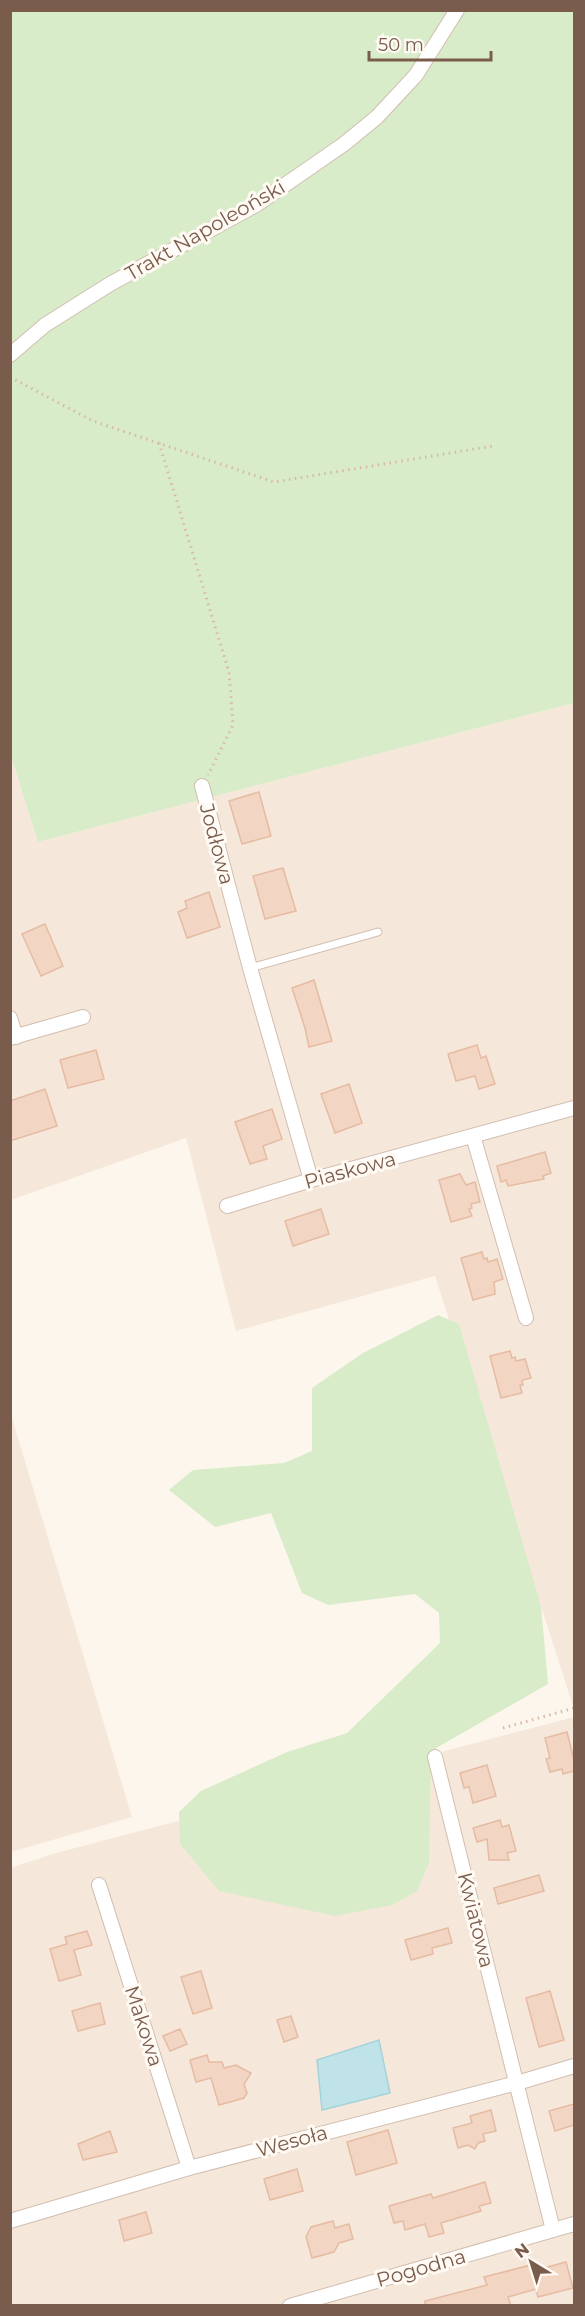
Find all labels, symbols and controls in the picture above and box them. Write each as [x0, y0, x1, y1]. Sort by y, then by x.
scale bar [369, 24, 490, 62]
text: 50 m [378, 34, 424, 56]
street label: Trakt Napoleoński [121, 175, 289, 285]
street label: Jodłowa [194, 800, 239, 887]
street label: Piaskowa [301, 1146, 399, 1194]
street label: Kwiatowa [453, 1870, 499, 1970]
street label: Makowa [120, 1983, 168, 2069]
street label: Wesoła [254, 2120, 330, 2162]
north arrow [501, 2232, 561, 2292]
text: N [511, 2239, 533, 2262]
street label: Pogodna [374, 2244, 468, 2292]

